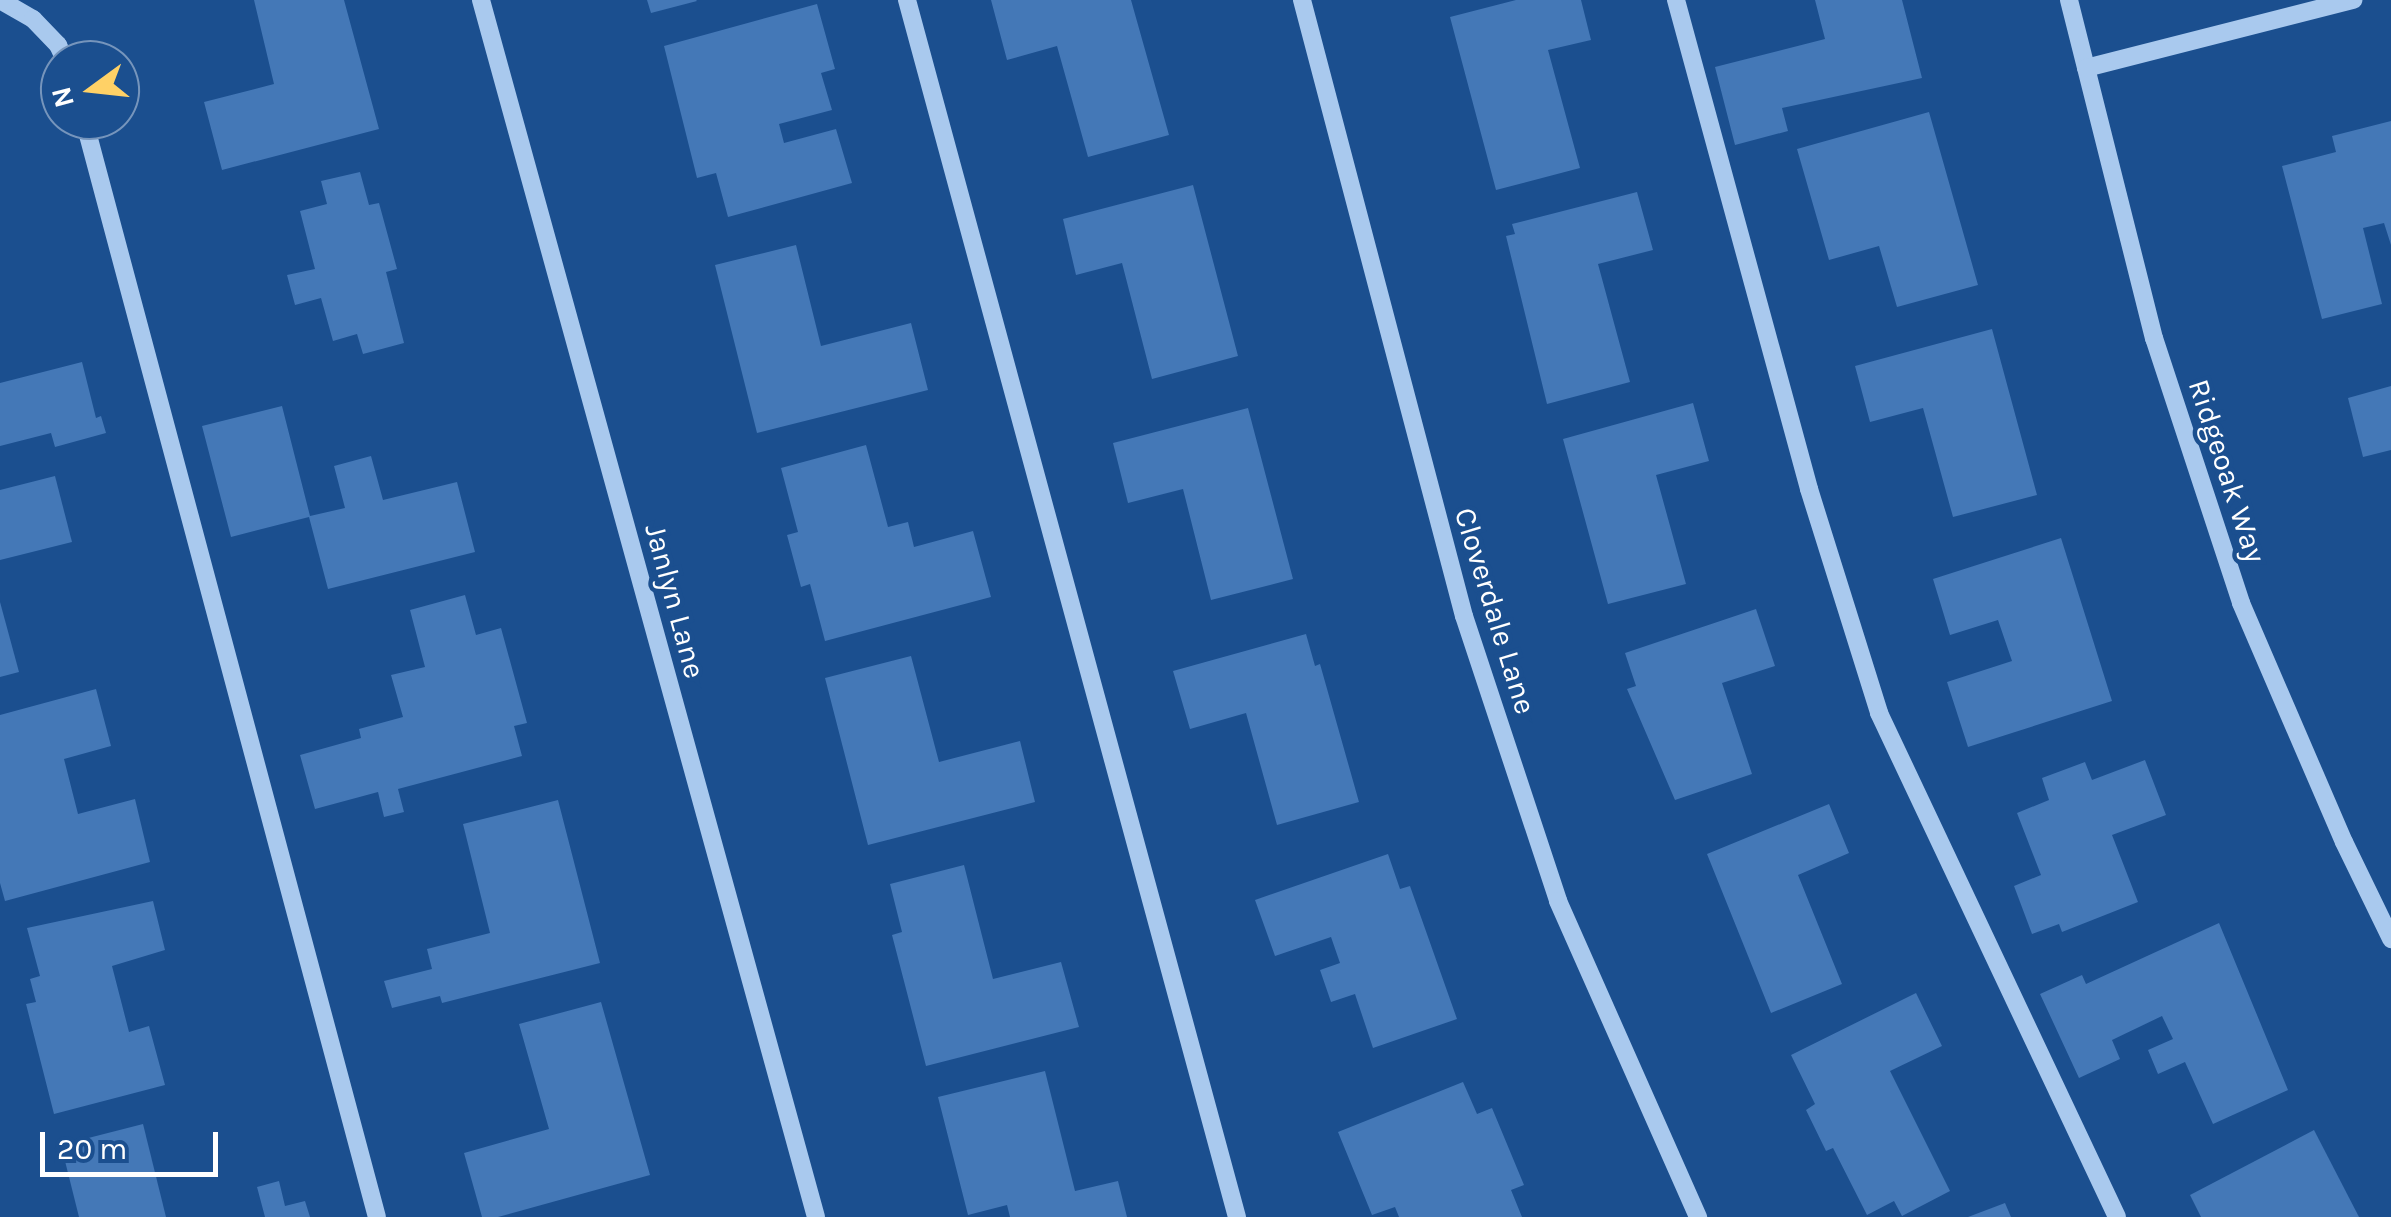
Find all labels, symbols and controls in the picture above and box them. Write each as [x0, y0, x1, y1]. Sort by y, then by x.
north arrow [40, 40, 140, 140]
text: N [44, 83, 81, 111]
street label: Ridgeoak Way [2180, 375, 2274, 567]
street label: Cloverdale Lane [1447, 504, 1543, 718]
street label: Janlyn Lane [637, 520, 713, 682]
scale bar [45, 1112, 222, 1174]
text: 20 m [57, 1131, 127, 1167]

